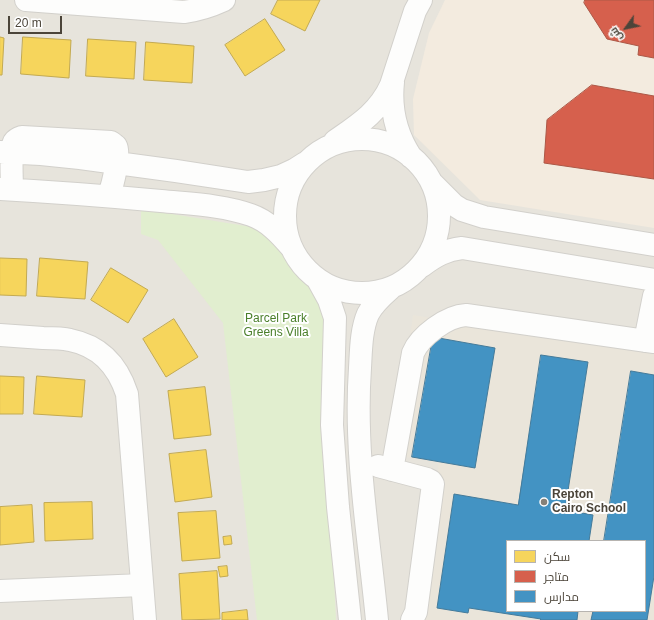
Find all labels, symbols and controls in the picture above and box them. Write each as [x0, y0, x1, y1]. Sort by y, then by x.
scale bar [10, 8, 64, 34]
north arrow [606, 8, 646, 48]
text: 20 m [15, 16, 42, 30]
text: ش [607, 25, 625, 44]
park label: Parcel Park Greens Villa [243, 312, 309, 340]
place label: Repton Cairo School [552, 488, 626, 516]
marker: Repton Cairo School [539, 497, 549, 507]
legend [506, 540, 646, 612]
text: سكن [544, 550, 570, 564]
text: متاجر [544, 570, 569, 584]
text: مدارس [544, 590, 579, 604]

